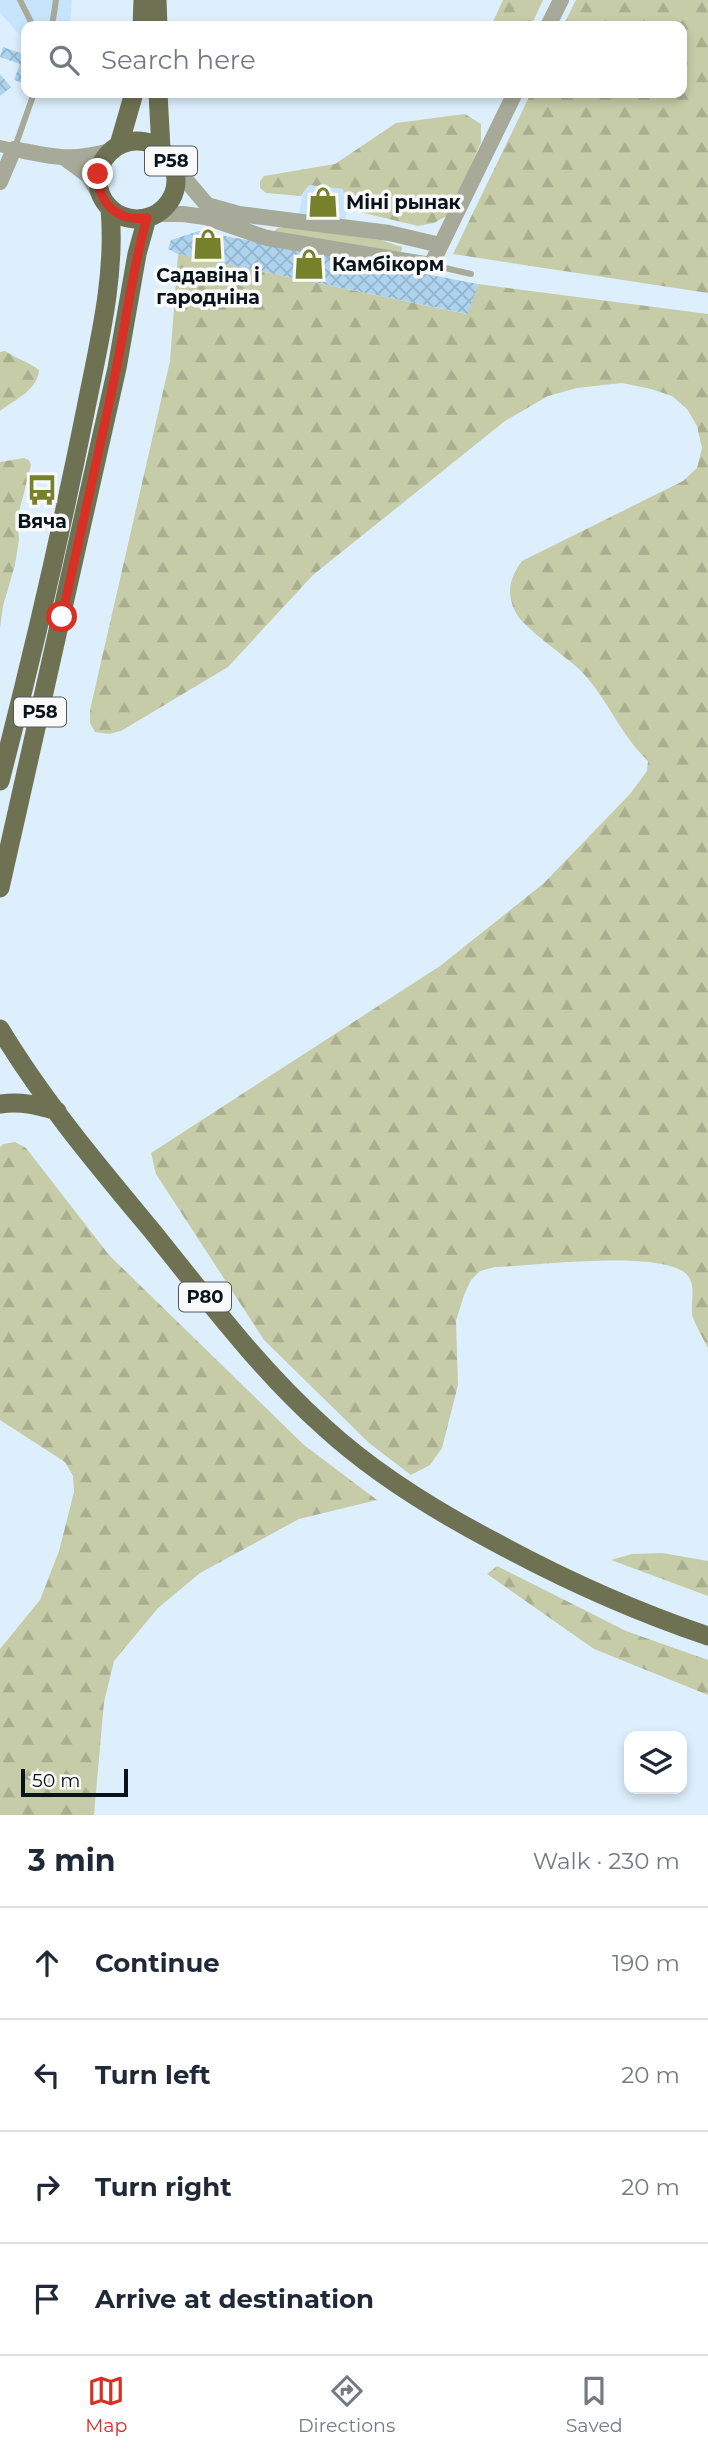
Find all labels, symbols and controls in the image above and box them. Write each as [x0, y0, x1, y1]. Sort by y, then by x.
search box [21, 21, 687, 98]
icon: search [45, 41, 83, 79]
text: Search here [101, 44, 256, 76]
road number: Р58 [145, 146, 197, 176]
route end [82, 158, 113, 189]
shop icon: Міні рынак [306, 185, 340, 219]
place label: Міні рынак [346, 191, 462, 214]
shop icon: Садавіна і гародніна [191, 227, 225, 261]
shop icon: Камбікорм [292, 247, 326, 281]
place label: Камбікорм [332, 253, 444, 276]
place label: Садавіна і гародніна [156, 264, 260, 309]
bus stop icon: Вяча [25, 473, 59, 507]
place label: Вяча [17, 510, 67, 533]
route start [46, 601, 77, 632]
road number: Р58 [14, 698, 66, 726]
road number: Р80 [179, 1282, 231, 1312]
map controls [624, 1731, 687, 1794]
button: layers [624, 1731, 687, 1794]
scale bar [21, 1766, 128, 1798]
text: 50 m [32, 1769, 80, 1792]
text: 3 min [28, 1842, 115, 1879]
text: Walk · 230 m [533, 1847, 680, 1875]
icon: ahead [28, 1944, 66, 1982]
text: Continue [95, 1947, 220, 1979]
text: 190 m [612, 1949, 680, 1977]
icon: left [28, 2056, 66, 2094]
text: Turn left [95, 2059, 211, 2091]
text: 20 m [621, 2061, 680, 2089]
icon: right [28, 2168, 66, 2206]
text: Turn right [95, 2171, 231, 2203]
text: 20 m [621, 2173, 680, 2201]
icon: arrive [28, 2280, 66, 2318]
text: Arrive at destination [95, 2283, 374, 2315]
tab: Map [85, 2372, 127, 2437]
tab: Directions [298, 2372, 395, 2437]
tab: Saved [566, 2372, 623, 2437]

